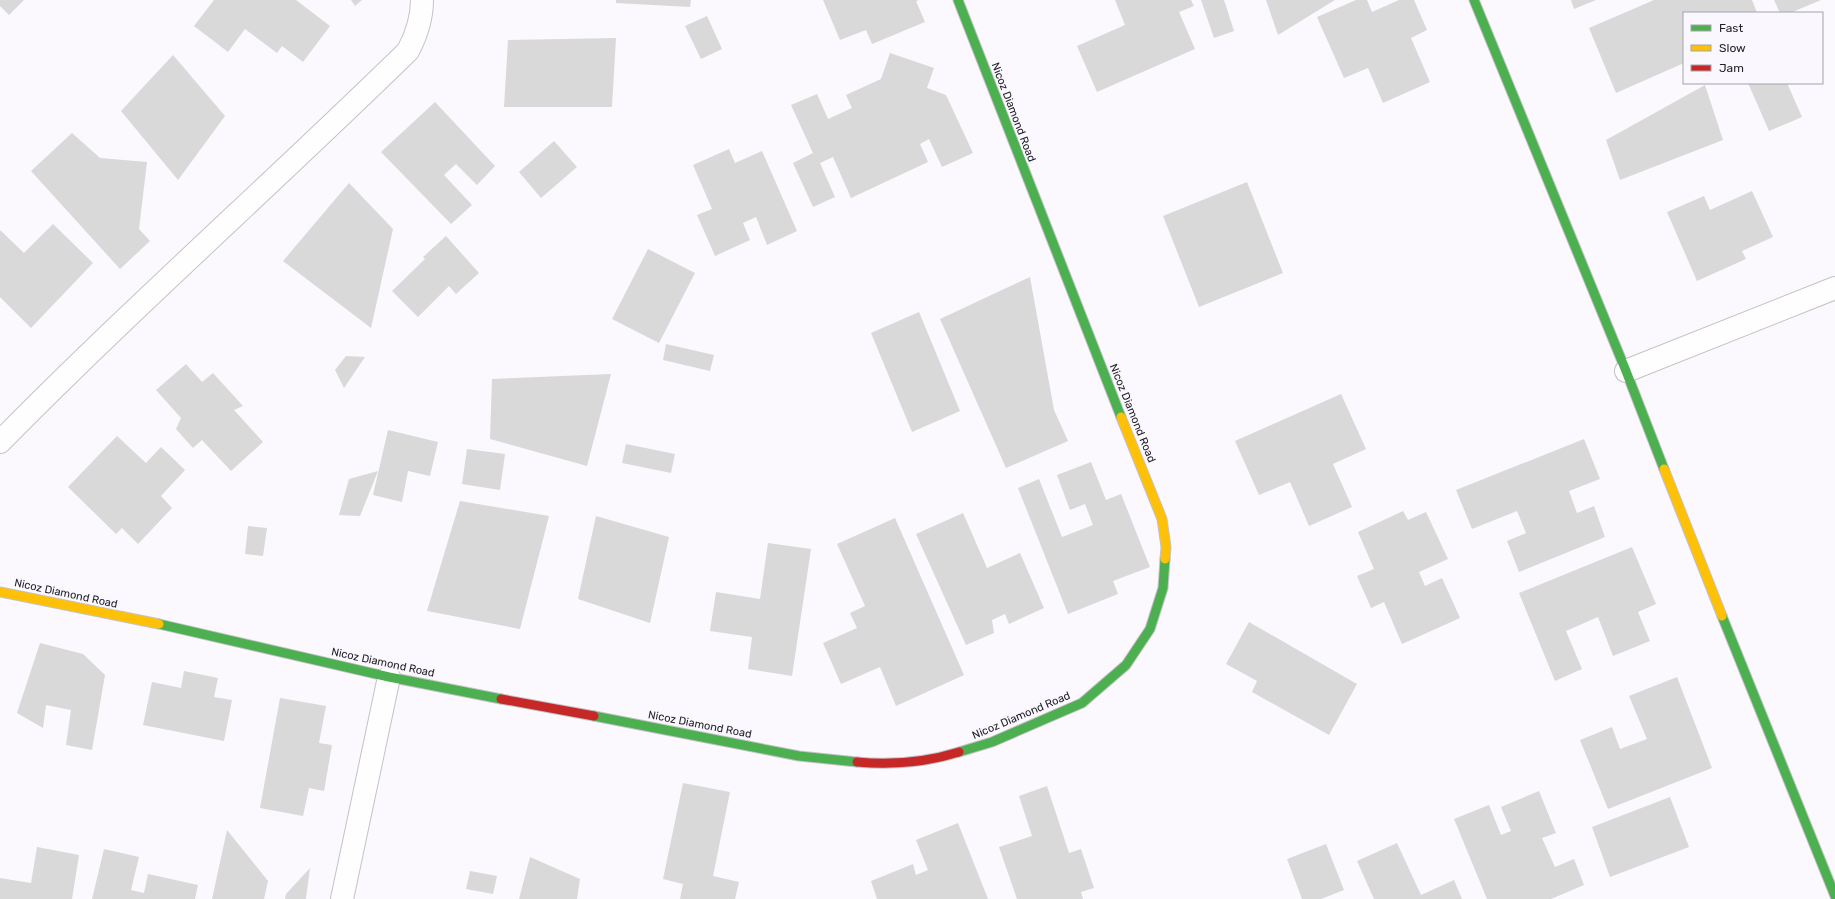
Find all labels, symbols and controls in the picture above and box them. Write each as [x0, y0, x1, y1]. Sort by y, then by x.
legend [1683, 12, 1823, 84]
text: Fast [1719, 21, 1743, 35]
text: Slow [1719, 41, 1746, 55]
street label: Nicoz Diamond Road [989, 61, 1038, 164]
text: Jam [1719, 61, 1744, 75]
street label: Nicoz Diamond Road [1107, 362, 1158, 464]
street label: Nicoz Diamond Road [13, 576, 119, 611]
street label: Nicoz Diamond Road [330, 645, 436, 680]
street label: Nicoz Diamond Road [970, 689, 1072, 742]
street label: Nicoz Diamond Road [647, 708, 753, 741]

